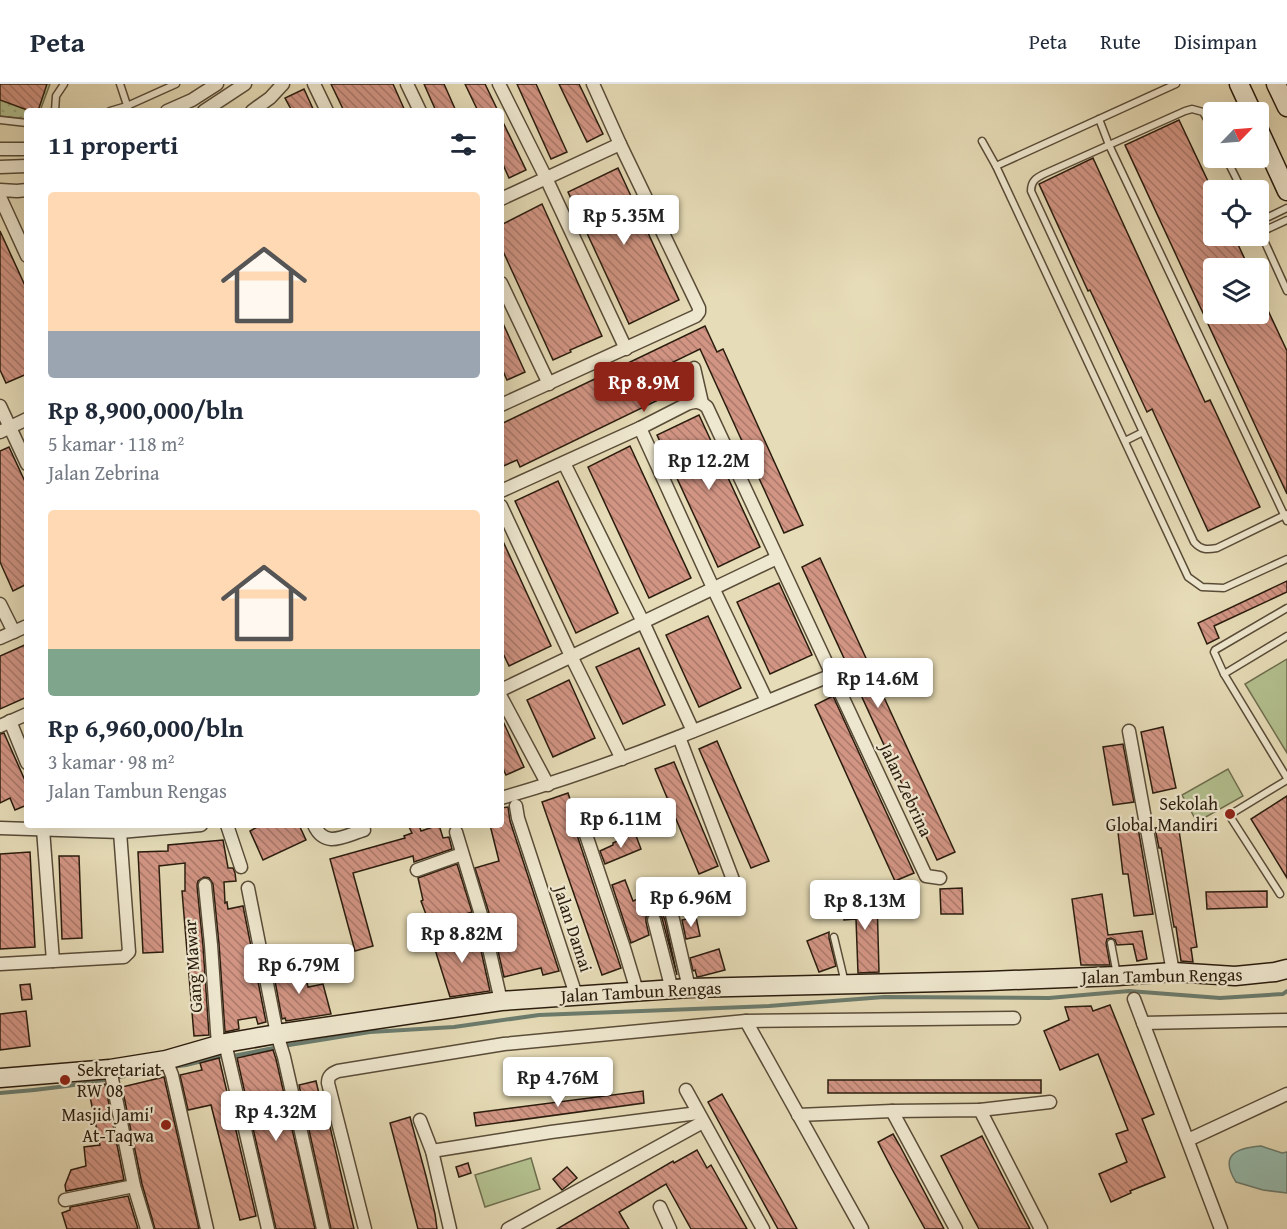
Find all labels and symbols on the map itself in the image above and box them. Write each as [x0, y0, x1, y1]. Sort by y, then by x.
north arrow [1203, 102, 1269, 168]
pin: Rp 5.35M [562, 195, 686, 246]
pin: Rp 8.9M [589, 362, 699, 413]
pin: Rp 12.2M [647, 440, 771, 491]
pin: Rp 14.6M [816, 658, 940, 709]
street label: Jalan Zebrina [872, 737, 940, 841]
place label: Sekolah Global Mandiri [1106, 790, 1218, 838]
pin: Rp 6.11M [559, 798, 683, 849]
marker: Sekolah Global Mandiri [1223, 807, 1237, 821]
pin: Rp 6.96M [629, 877, 753, 928]
street label: Jalan Damai [546, 880, 600, 976]
pin: Rp 8.13M [803, 880, 927, 931]
pin: Rp 8.82M [400, 913, 524, 964]
street label: Gang Mawar [176, 918, 209, 1014]
pin: Rp 6.79M [237, 944, 361, 995]
street label: Jalan Tambun Rengas [1079, 961, 1243, 990]
street label: Jalan Tambun Rengas [558, 974, 722, 1009]
place label: Sekretariat RW 08 [77, 1056, 162, 1104]
pin: Rp 4.76M [496, 1057, 620, 1108]
marker: Sekretariat RW 08 [58, 1073, 72, 1087]
pin: Rp 4.32M [214, 1091, 338, 1142]
place label: Masjid Jami' At-Taqwa [62, 1101, 154, 1149]
marker: Masjid Jami' At-Taqwa [159, 1118, 173, 1132]

